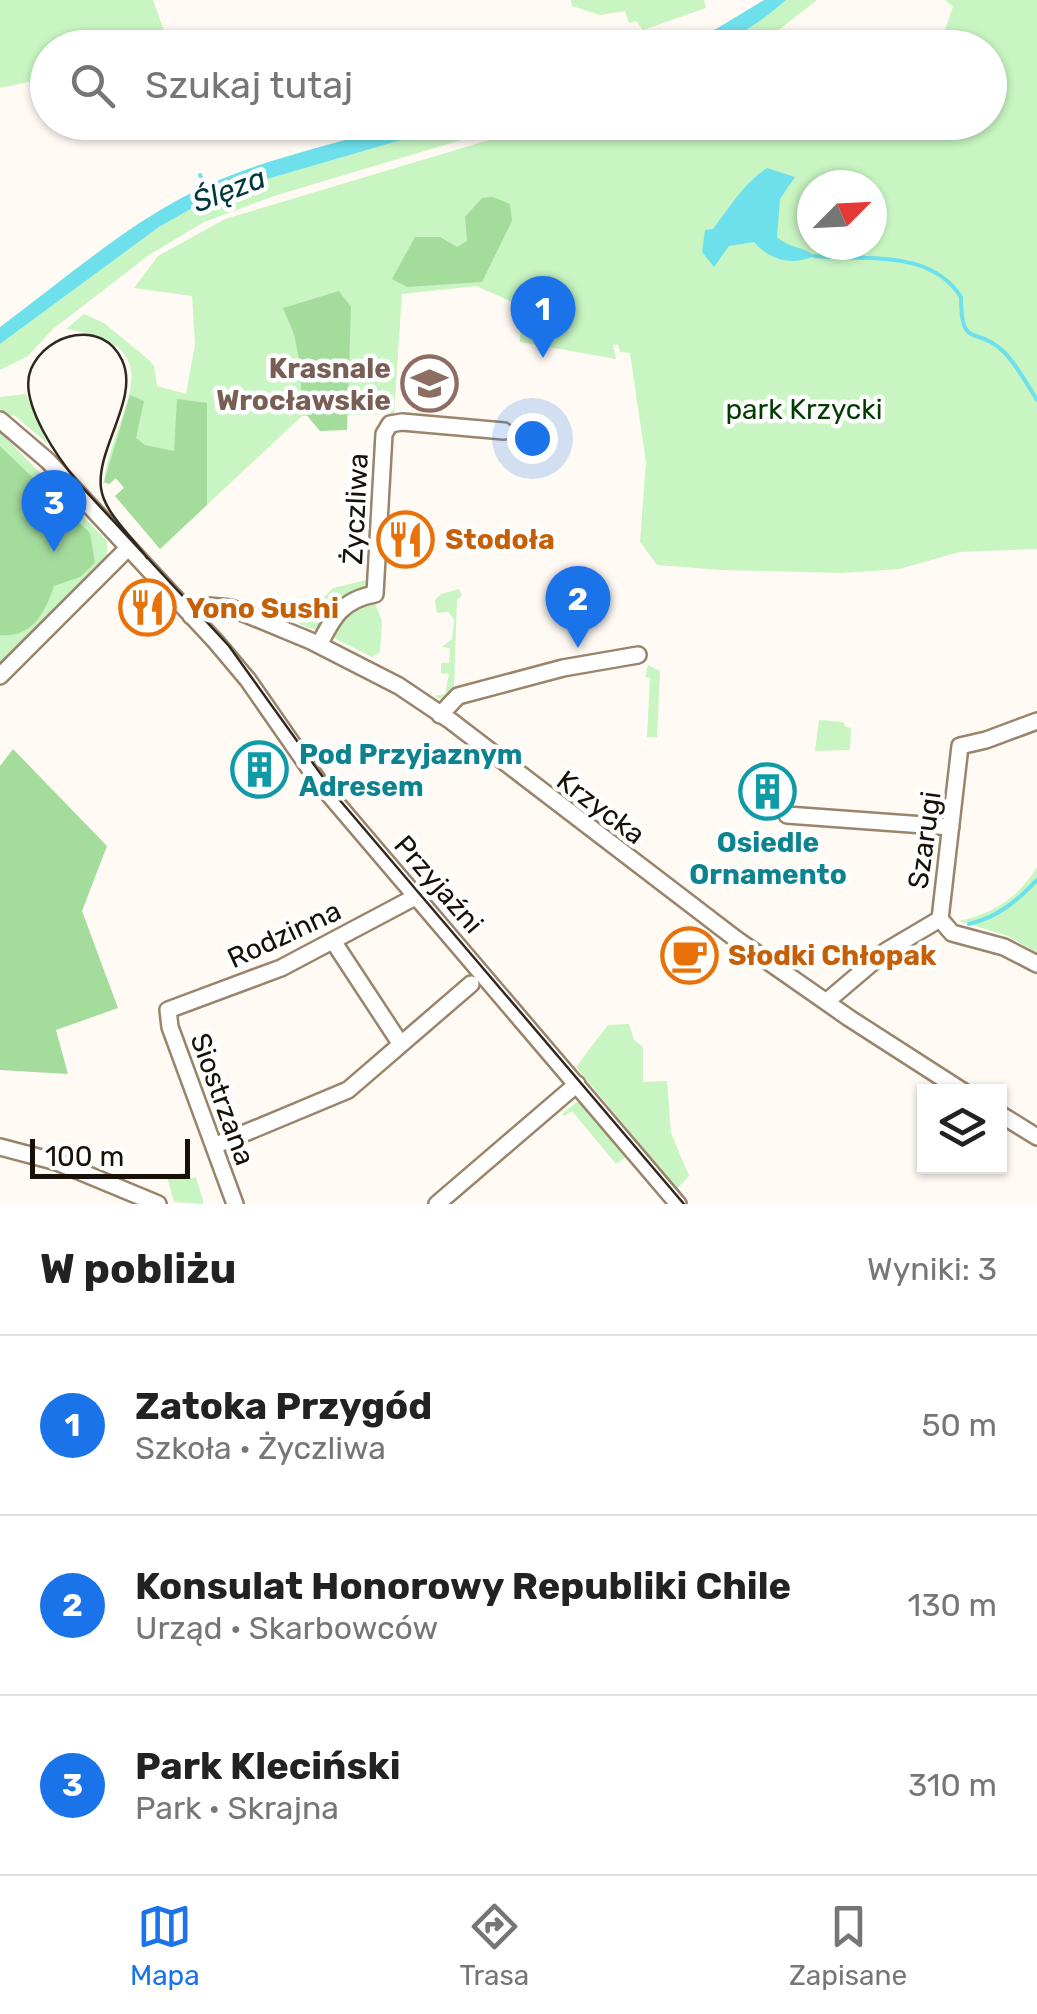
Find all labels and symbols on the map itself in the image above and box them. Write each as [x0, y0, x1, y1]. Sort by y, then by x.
water label: Ślęza [187, 160, 271, 220]
north arrow [797, 170, 887, 260]
pin: 1 [510, 276, 576, 358]
place label: Krasnale Wrocławskie [216, 352, 391, 417]
school or university icon: Krasnale Wrocławskie [400, 354, 460, 414]
park label: park Krzycki [725, 393, 883, 426]
your location [507, 413, 558, 464]
street label: Życzliwa [336, 452, 375, 566]
pin: 3 [22, 470, 86, 552]
restaurant icon: Stodoła [376, 509, 436, 569]
place label: Stodoła [445, 523, 555, 556]
pin: 2 [546, 566, 610, 648]
restaurant icon: Yono Sushi [117, 578, 177, 638]
place label: Yono Sushi [186, 592, 339, 625]
place label: Pod Przyjaznym Adresem [299, 738, 523, 803]
building icon: Pod Przyjaznym Adresem [230, 740, 290, 800]
building icon: Osiedle Ornamento [738, 761, 798, 821]
street label: Krzycka [550, 764, 651, 851]
street label: Szarugi [901, 789, 948, 891]
place label: Osiedle Ornamento [689, 826, 847, 891]
street label: Przyjaźni [387, 829, 490, 940]
street label: Rodzinna [222, 894, 346, 975]
cafe icon: Słodki Chłopak [659, 925, 719, 985]
place label: Słodki Chłopak [728, 939, 937, 972]
street label: Siostrzana [183, 1029, 262, 1170]
scale bar [30, 1134, 190, 1178]

